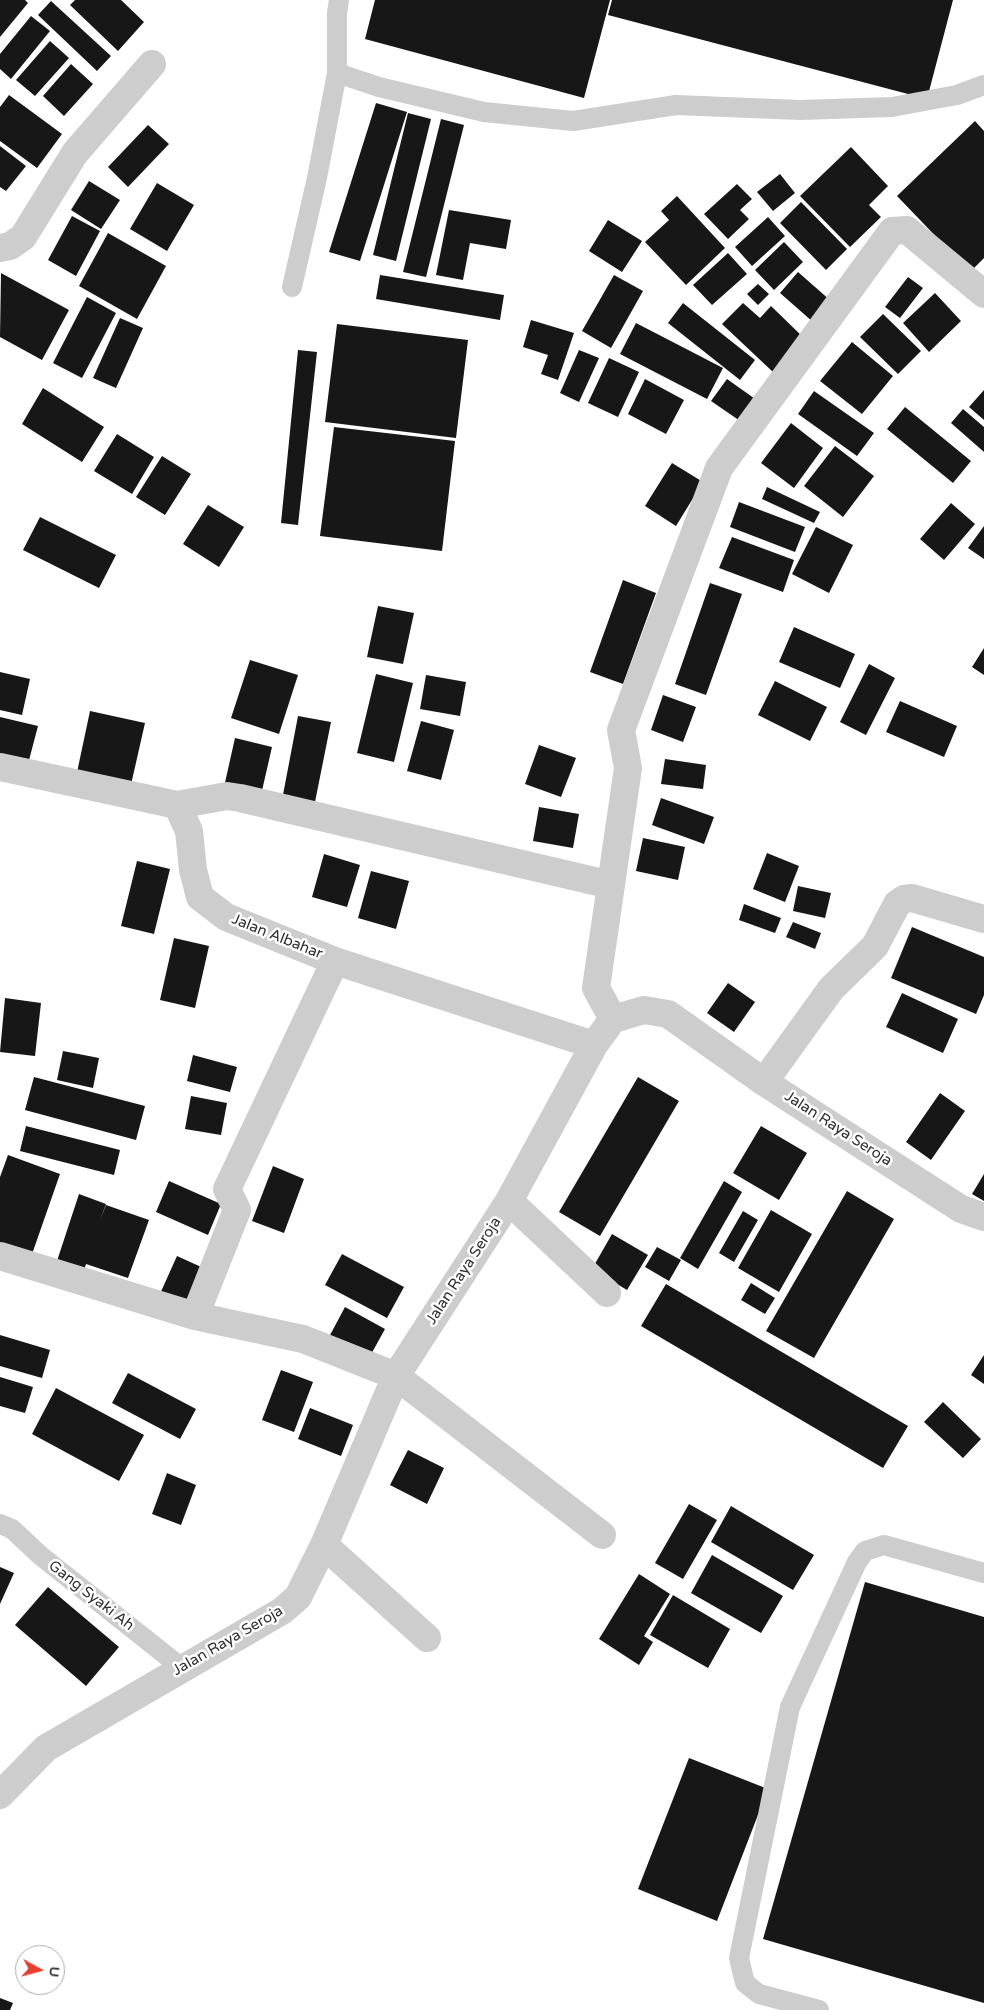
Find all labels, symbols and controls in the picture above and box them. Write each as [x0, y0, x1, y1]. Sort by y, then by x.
street label: Jalan Albahar [229, 911, 325, 963]
street label: Jalan Raya Seroja [781, 1088, 895, 1170]
street label: Jalan Raya Seroja [423, 1214, 505, 1328]
street label: Gang Syaki Ah [45, 1557, 137, 1635]
street label: Jalan Raya Seroja [170, 1602, 286, 1680]
north arrow [15, 1945, 65, 1995]
text: U [45, 1965, 63, 1978]

